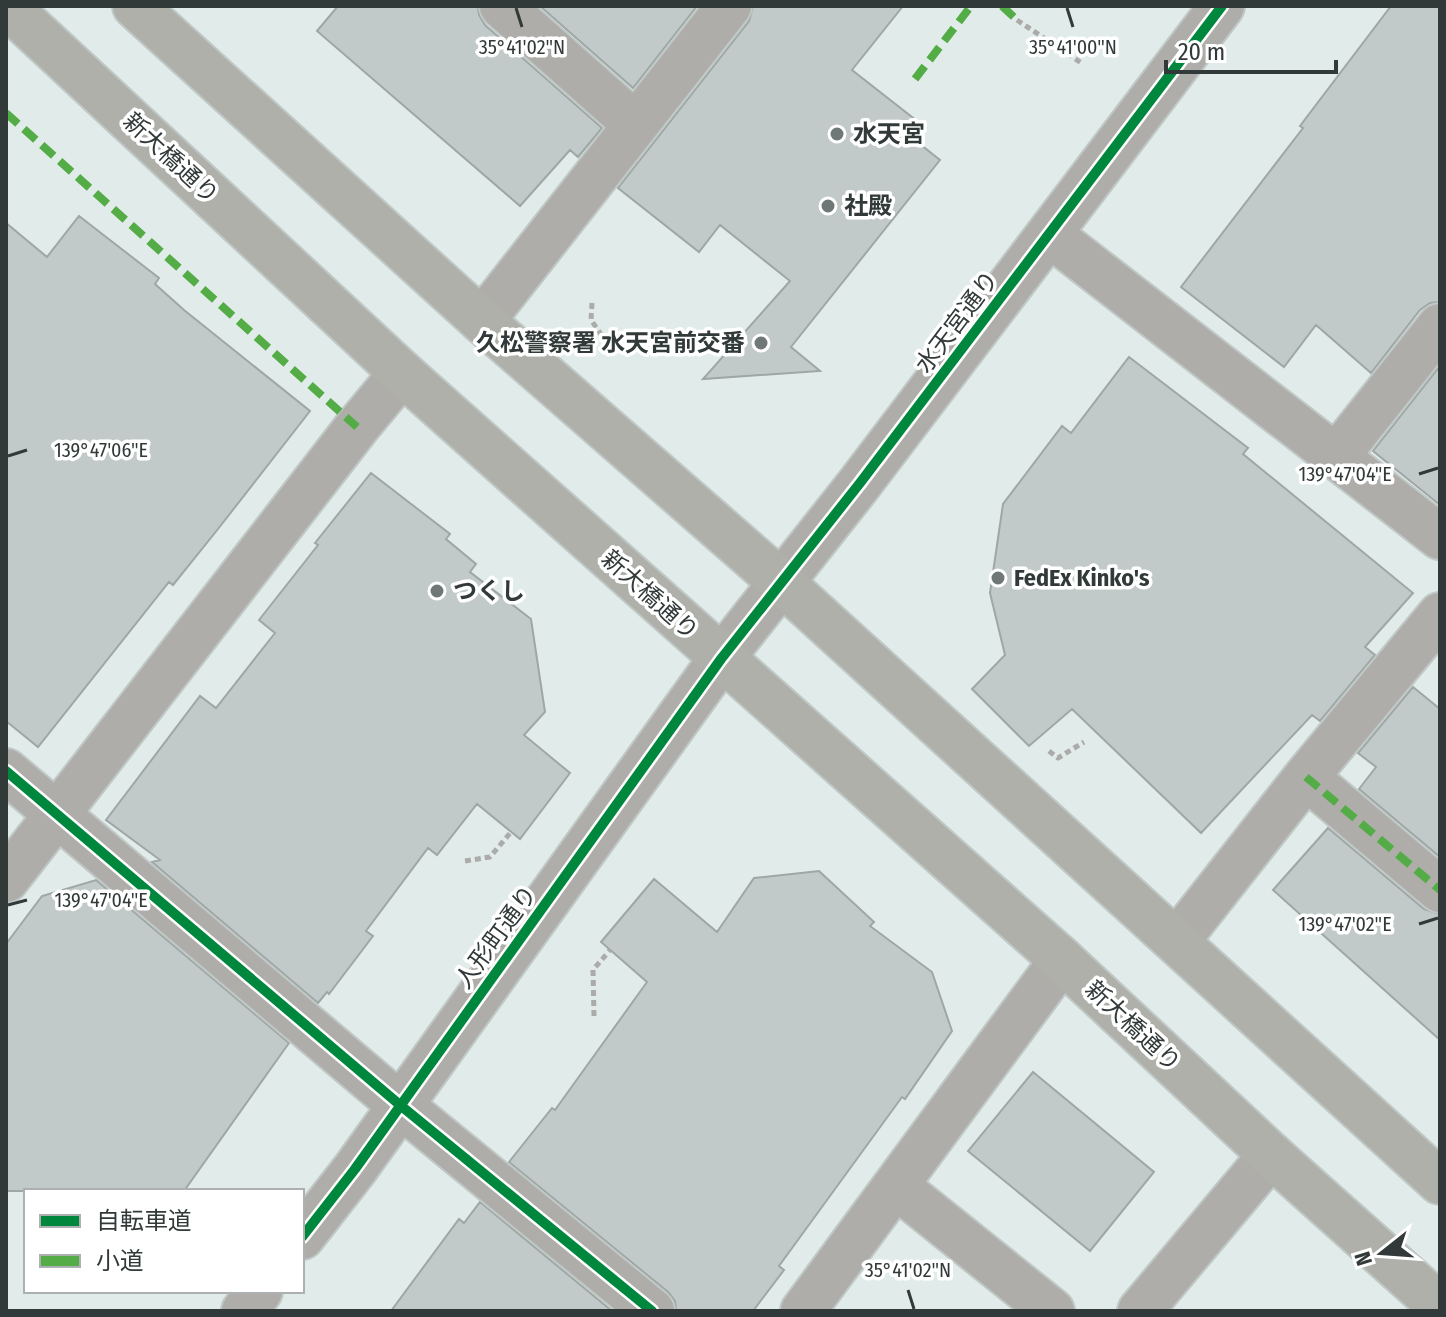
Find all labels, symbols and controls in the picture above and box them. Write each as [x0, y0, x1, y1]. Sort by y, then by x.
scale bar [1166, 24, 1336, 74]
text: 35°41'02"N [479, 35, 565, 59]
text: 35°41'00"N [1029, 35, 1117, 59]
text: 20 m [1178, 38, 1225, 66]
street label: 新大橋通り [118, 107, 224, 209]
place label: 水天宮 [853, 120, 925, 148]
marker: 水天宮 [828, 125, 846, 143]
place label: 社殿 [844, 192, 892, 220]
marker: 社殿 [819, 197, 837, 215]
street label: 水天宮通り [910, 266, 1004, 378]
place label: 久松警察署 水天宮前交番 [476, 329, 745, 357]
marker: 久松警察署 水天宮前交番 [752, 334, 770, 352]
text: 139°47'06"E [54, 438, 148, 462]
text: 139°47'04"E [1298, 462, 1392, 486]
street label: 新大橋通り [596, 544, 704, 646]
place label: FedEx Kinko's [1014, 564, 1150, 592]
marker: FedEx Kinko's [989, 569, 1007, 587]
place label: つくし [453, 577, 525, 605]
marker: つくし [428, 582, 446, 600]
street label: 人形町通り [449, 880, 543, 994]
text: 139°47'04"E [54, 888, 148, 912]
text: 139°47'02"E [1298, 912, 1392, 936]
street label: 新大橋通り [1080, 975, 1186, 1077]
legend [24, 1189, 304, 1293]
text: 自転車道 [96, 1207, 192, 1235]
north arrow [1342, 1213, 1422, 1293]
text: 小道 [96, 1247, 144, 1275]
text: N [1349, 1248, 1378, 1269]
text: 35°41'02"N [865, 1258, 951, 1282]

